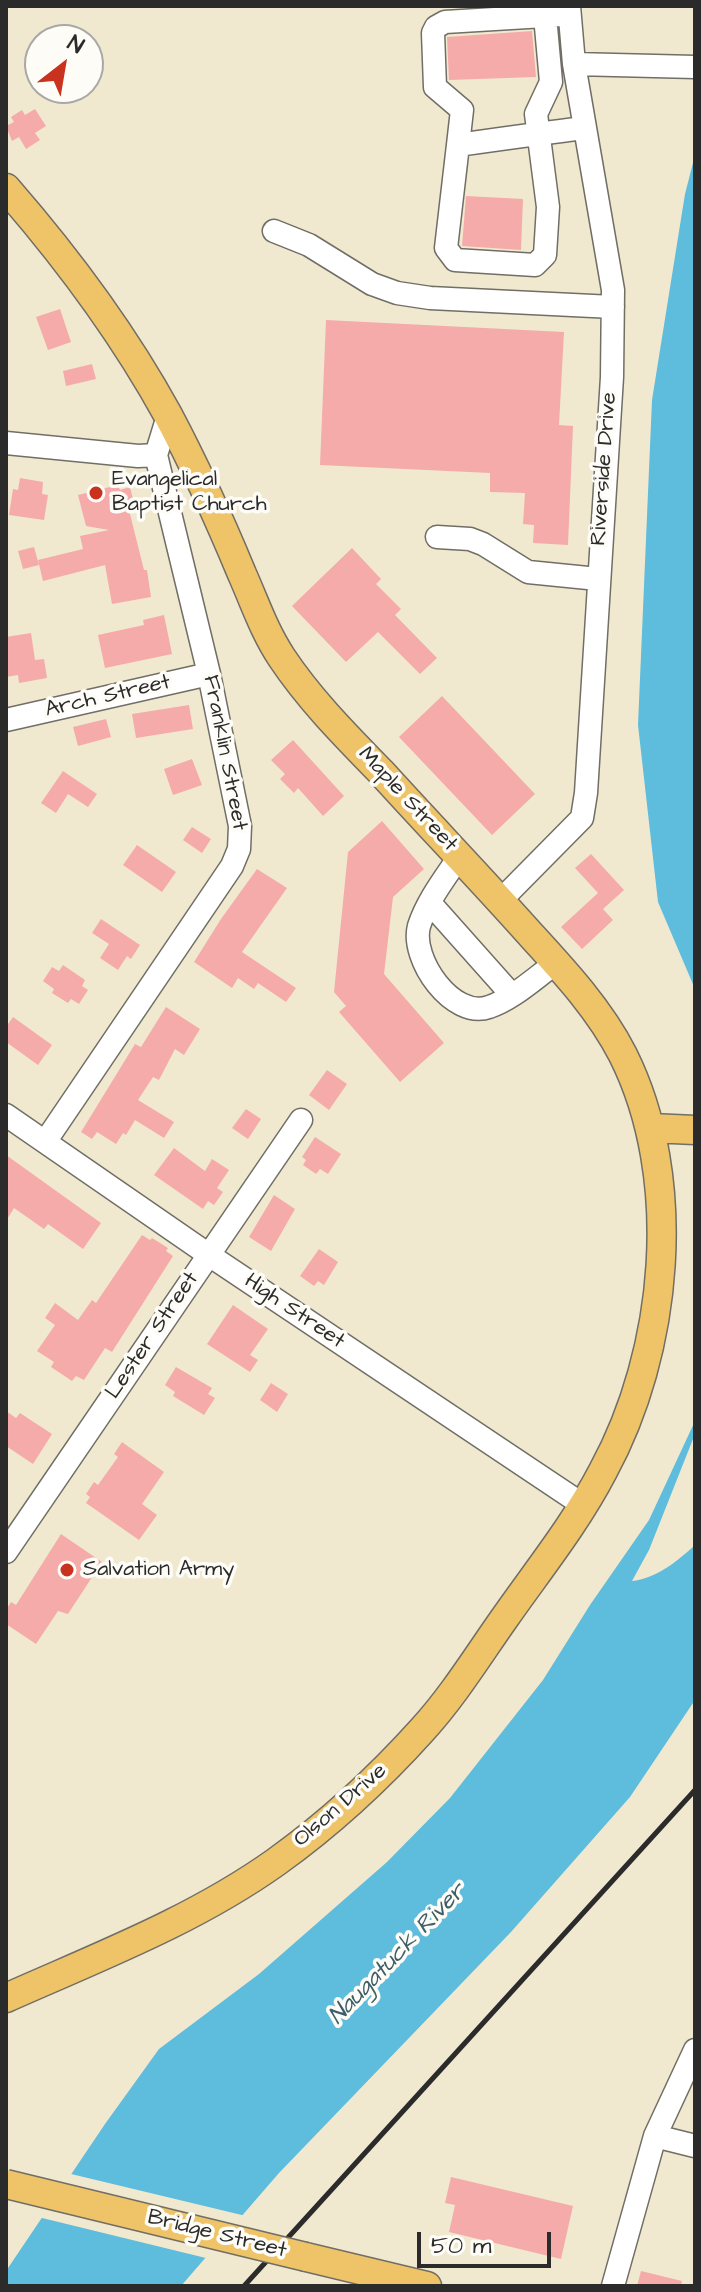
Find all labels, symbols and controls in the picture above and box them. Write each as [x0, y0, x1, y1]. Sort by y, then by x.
north arrow [24, 24, 104, 104]
text: N [62, 28, 89, 62]
street label: Riverside Drive [586, 391, 624, 547]
place label: Evangelical Baptist Church [112, 467, 267, 518]
marker: Evangelical Baptist Church [87, 484, 105, 502]
street label: Arch Street [43, 670, 173, 724]
street label: Franklin Street [196, 673, 252, 833]
street label: Maple Street [352, 742, 462, 858]
street label: Lester Street [101, 1267, 205, 1405]
street label: High Street [239, 1269, 349, 1355]
place label: Salvation Army [83, 1557, 234, 1583]
marker: Salvation Army [58, 1561, 76, 1579]
street label: Olson Drive [289, 1758, 393, 1854]
water label: Naugatuck River [323, 1879, 473, 2031]
street label: Bridge Street [145, 2205, 289, 2265]
scale bar [421, 2216, 555, 2266]
text: 50 m [431, 2229, 491, 2263]

